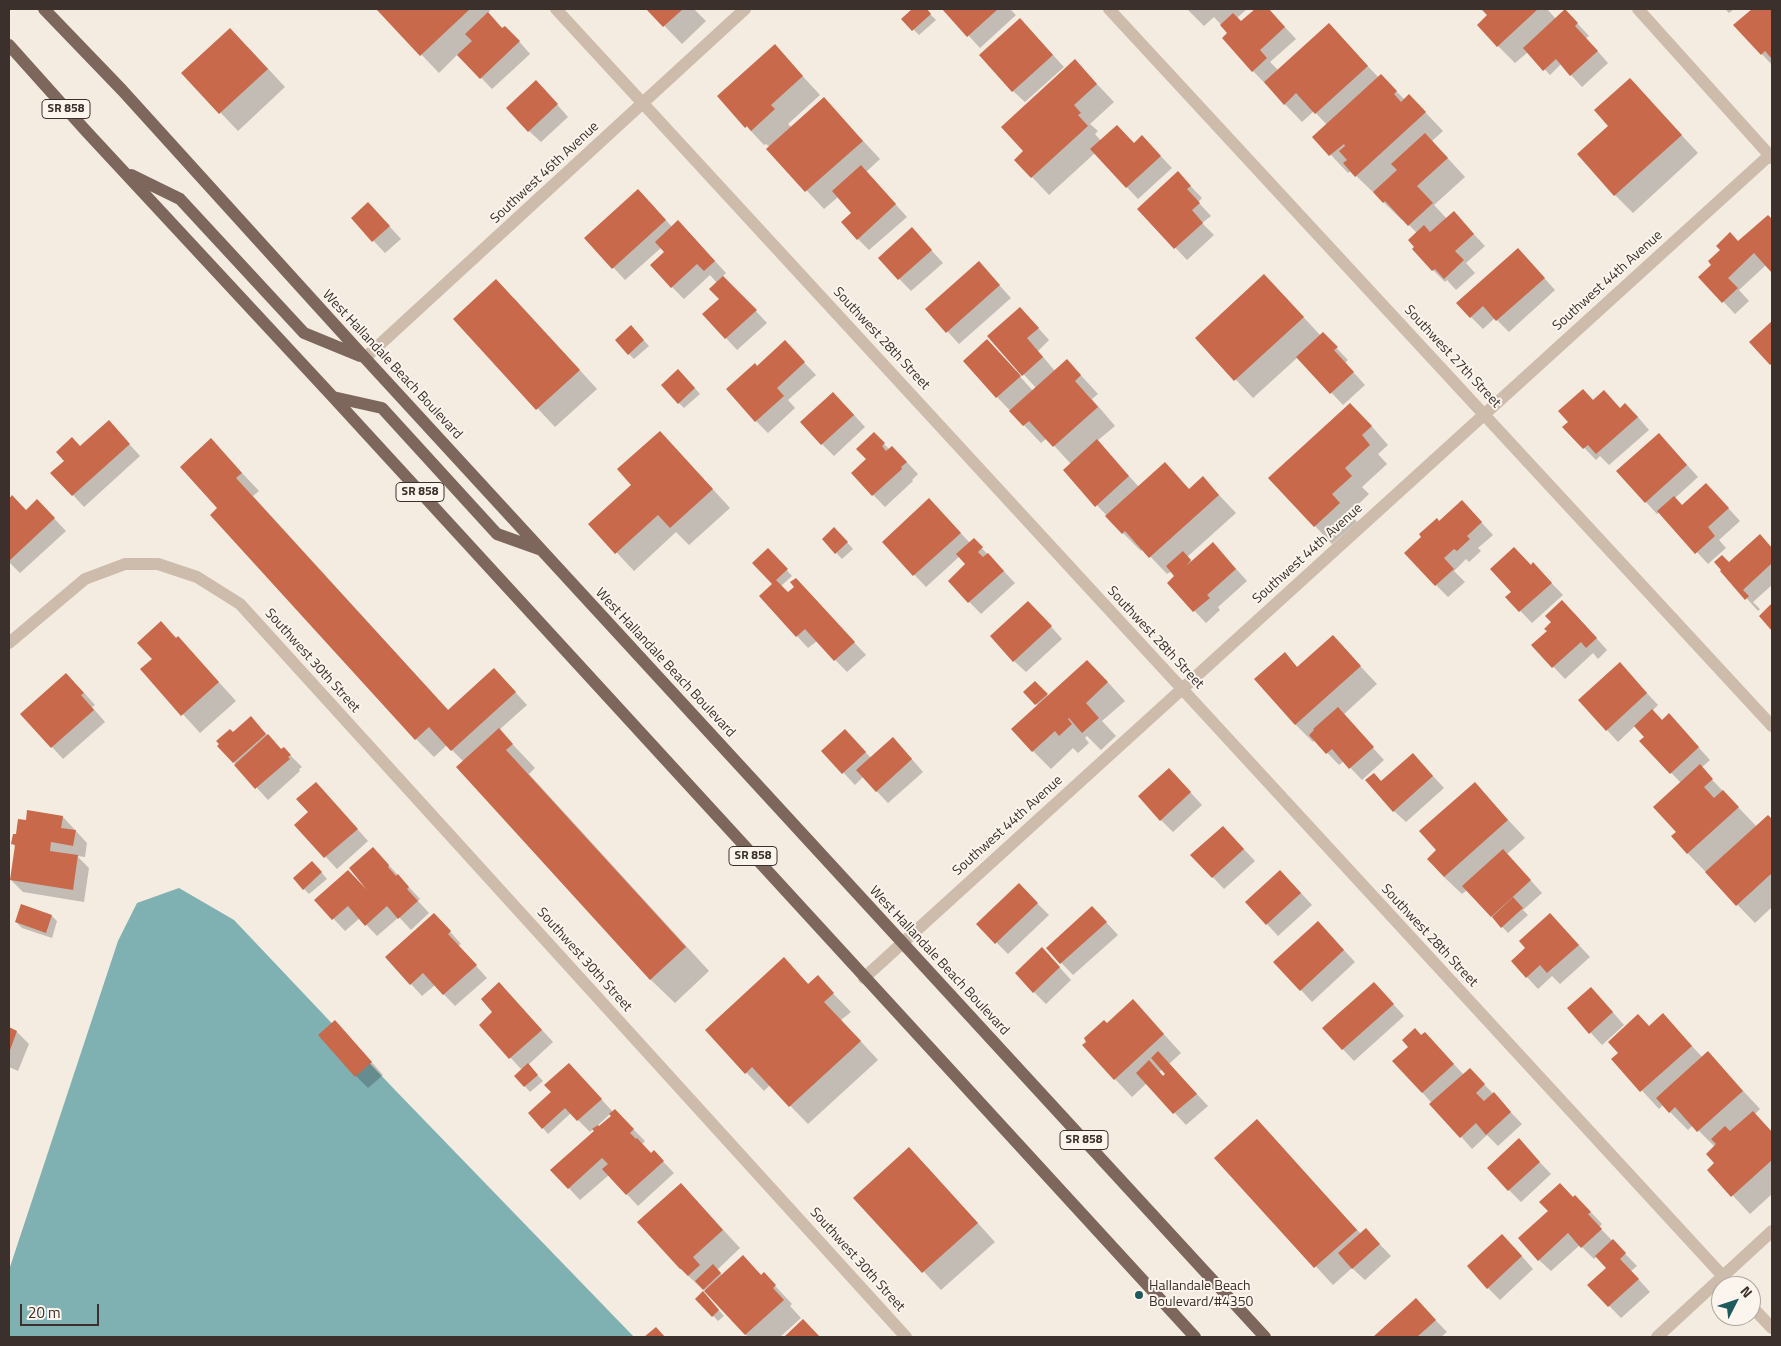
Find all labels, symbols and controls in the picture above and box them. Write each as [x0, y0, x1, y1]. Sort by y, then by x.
road number: SR 858 [42, 100, 90, 118]
street label: Southwest 46th Avenue [487, 118, 603, 228]
street label: Southwest 44th Avenue [1550, 227, 1666, 335]
street label: Southwest 28th Street [829, 284, 933, 394]
street label: West Hallandale Beach Boulevard [318, 287, 466, 443]
street label: Southwest 27th Street [1400, 302, 1504, 412]
road number: SR 858 [396, 482, 444, 502]
street label: Southwest 44th Avenue [1250, 500, 1366, 608]
street label: Southwest 28th Street [1103, 583, 1207, 693]
street label: West Hallandale Beach Boulevard [591, 585, 739, 741]
street label: Southwest 30th Street [261, 606, 363, 716]
street label: Southwest 44th Avenue [950, 772, 1066, 880]
road number: SR 858 [729, 846, 777, 866]
street label: Southwest 28th Street [1377, 881, 1481, 991]
street label: West Hallandale Beach Boulevard [865, 883, 1013, 1039]
street label: Southwest 30th Street [533, 905, 635, 1015]
road number: SR 858 [1060, 1130, 1108, 1150]
street label: Southwest 30th Street [806, 1205, 908, 1315]
north arrow [1711, 1276, 1761, 1326]
place label: Hallandale Beach Boulevard/#4350 [1149, 1279, 1253, 1311]
text: N [1736, 1281, 1758, 1302]
marker: Hallandale Beach Boulevard/#4350 [1133, 1289, 1145, 1301]
scale bar [22, 1294, 101, 1326]
text: 20 m [28, 1301, 61, 1324]

